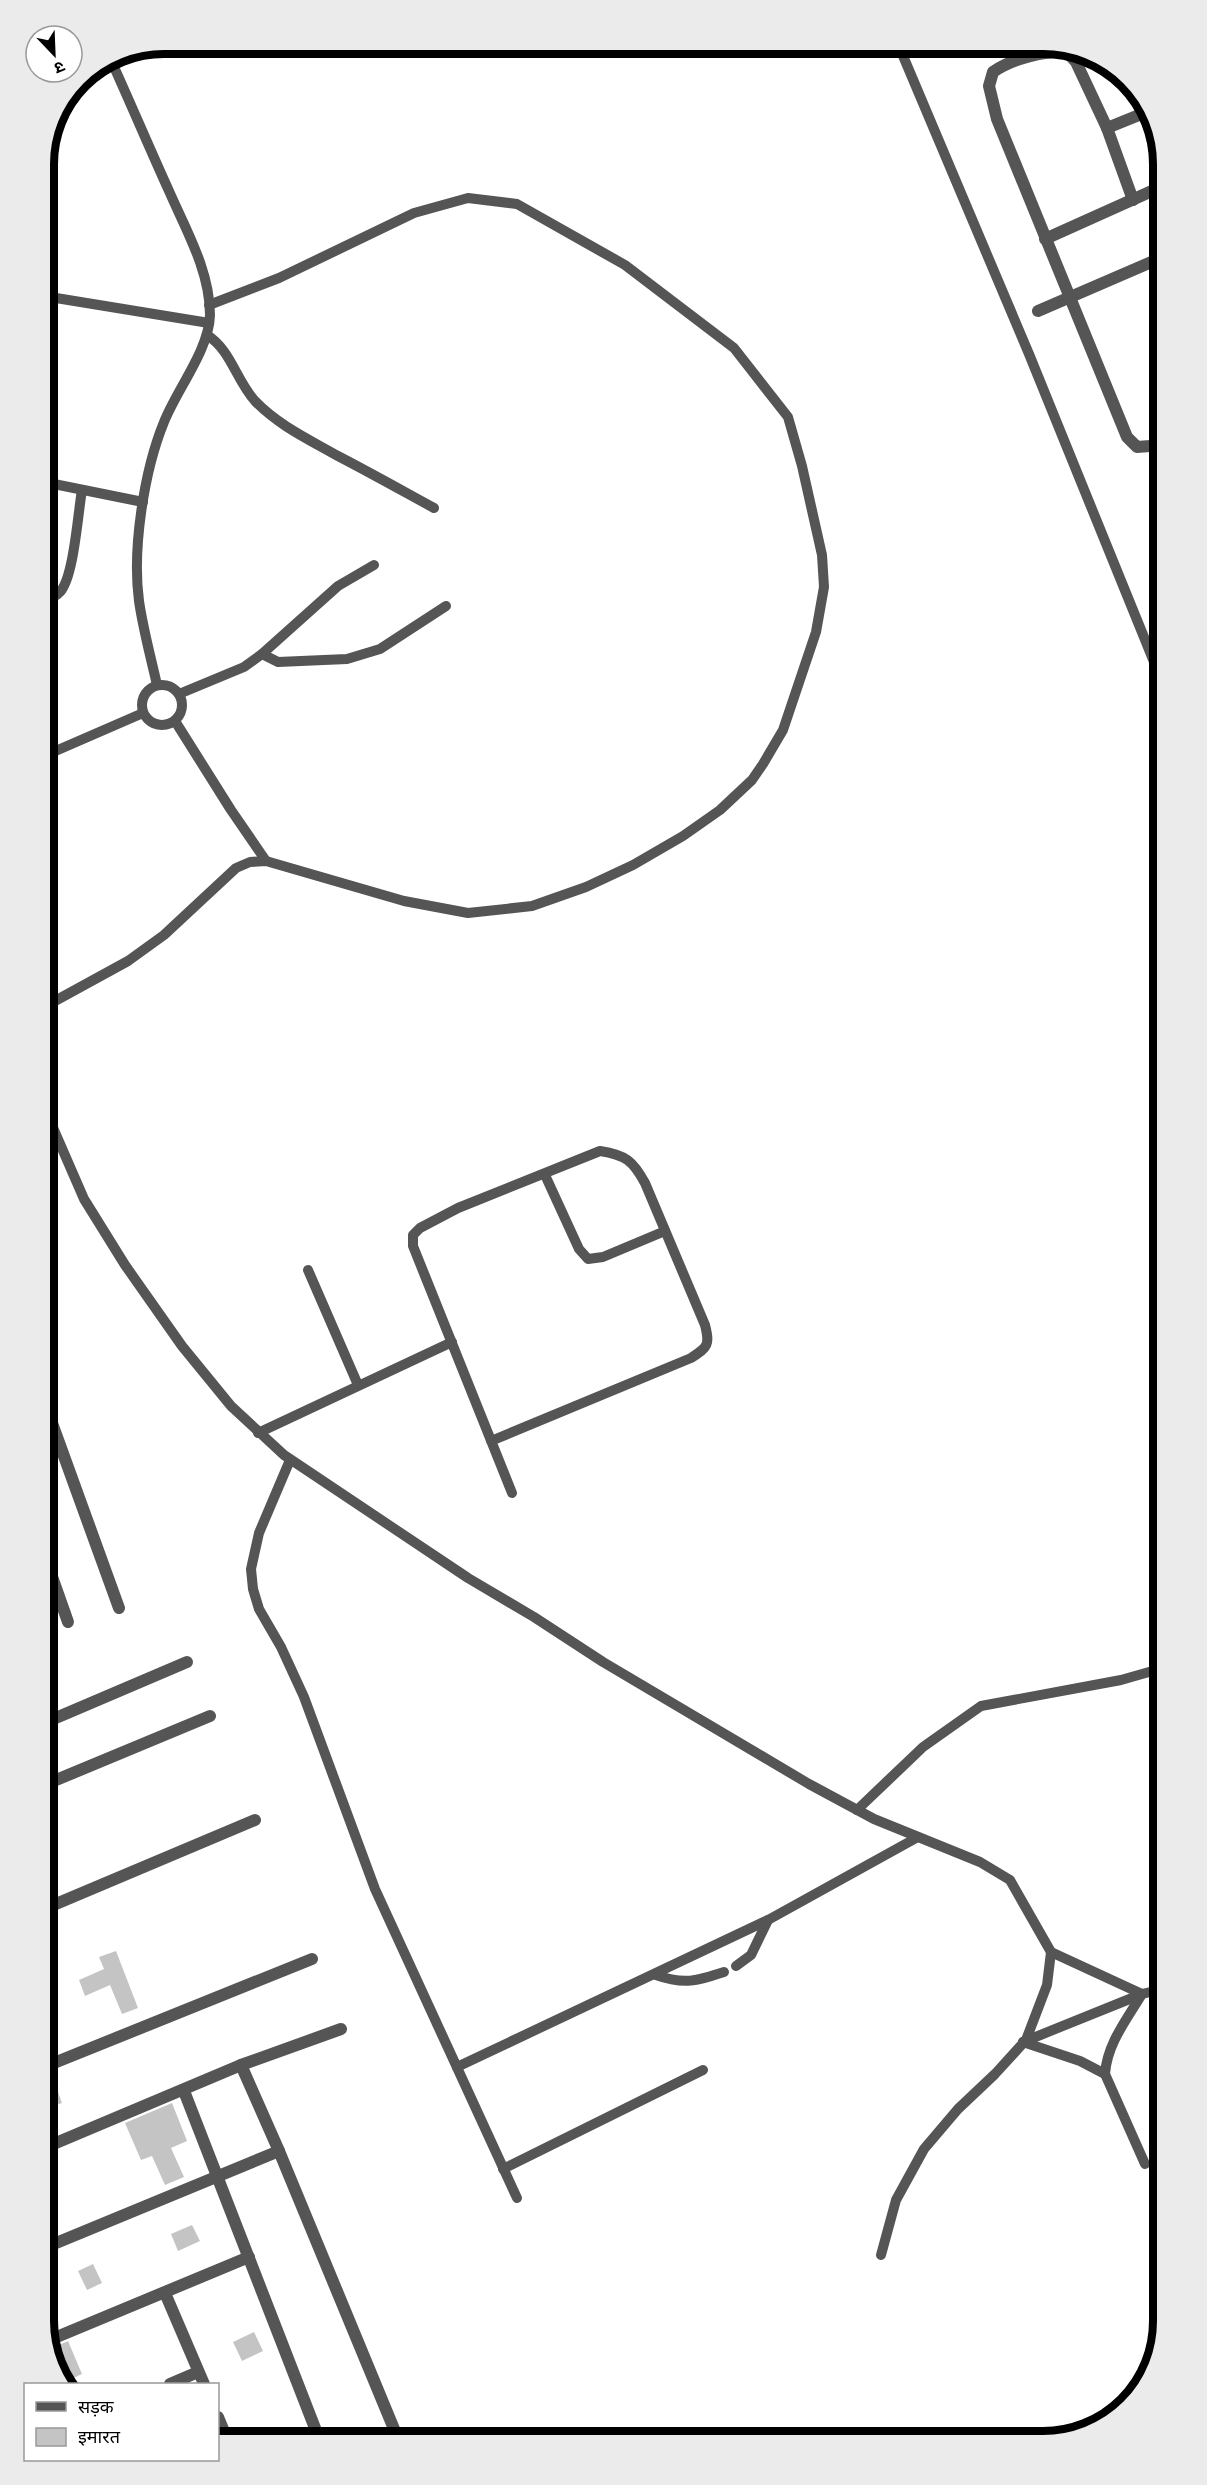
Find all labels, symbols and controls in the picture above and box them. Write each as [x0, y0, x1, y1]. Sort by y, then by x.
north arrow [24, 24, 84, 84]
text: उ [51, 57, 68, 79]
legend [24, 2383, 219, 2461]
text: सड़क [78, 2395, 115, 2418]
text: इमारत [78, 2425, 121, 2448]

